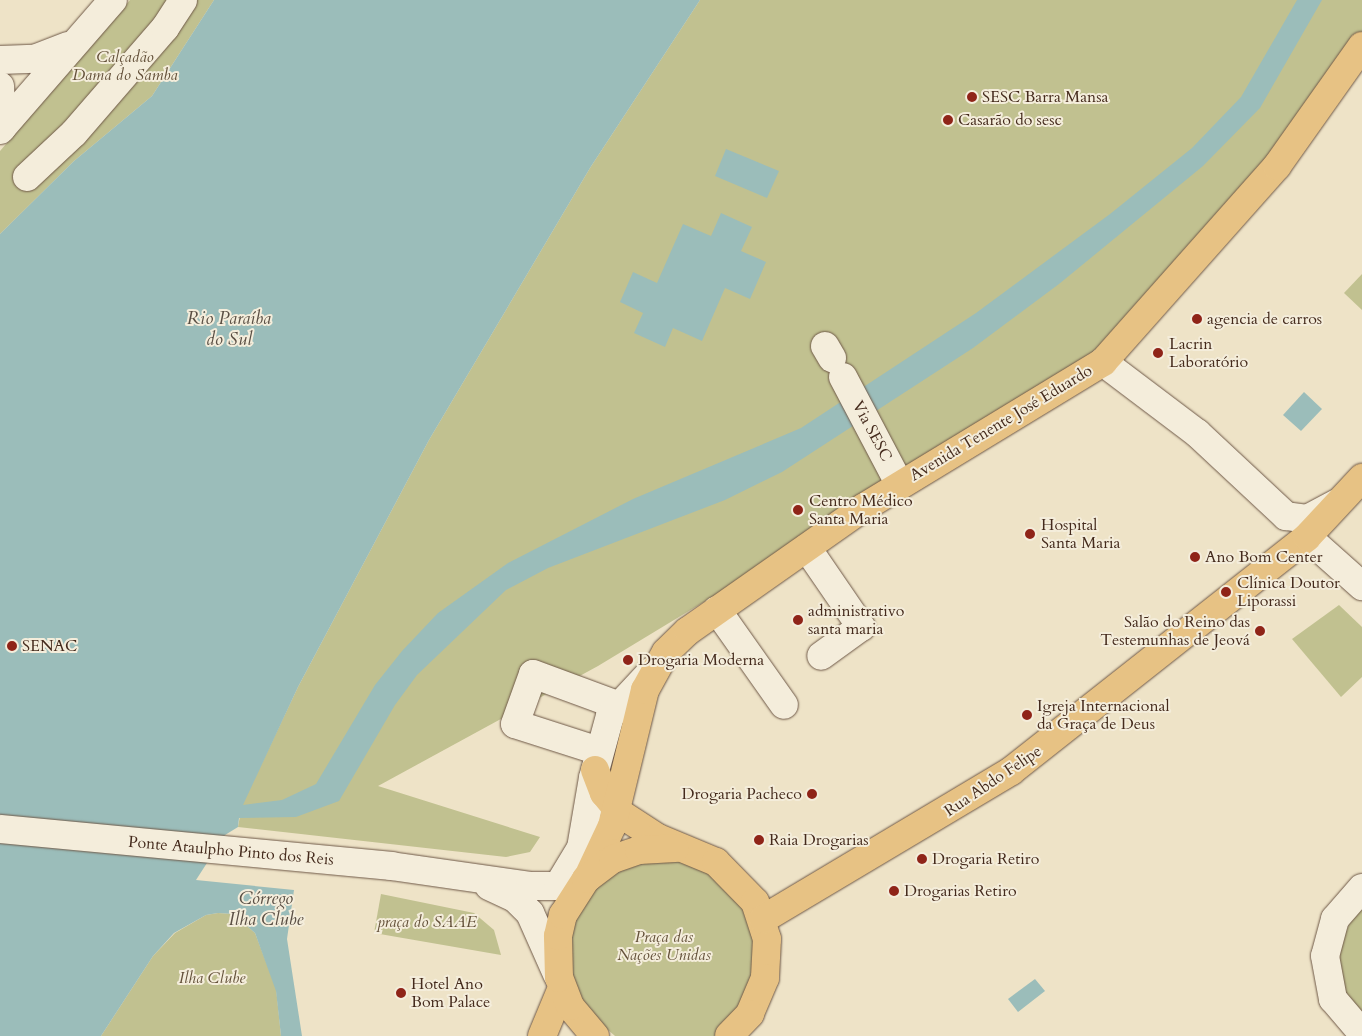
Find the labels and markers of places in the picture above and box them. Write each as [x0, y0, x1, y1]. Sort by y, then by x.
place label: SESC Barra Mansa [982, 87, 1108, 107]
marker: SESC Barra Mansa [966, 91, 978, 103]
place label: Casarão do sesc [958, 110, 1062, 130]
marker: Casarão do sesc [942, 114, 954, 126]
place label: agencia de carros [1207, 309, 1322, 329]
marker: agencia de carros [1191, 313, 1203, 325]
place label: Lacrin Laboratório [1169, 334, 1248, 372]
marker: Lacrin Laboratório [1151, 346, 1165, 360]
place label: Centro Médico Santa Maria [809, 491, 913, 529]
marker: Centro Médico Santa Maria [791, 503, 805, 517]
place label: Hospital Santa Maria [1041, 515, 1121, 553]
marker: Hospital Santa Maria [1023, 527, 1037, 541]
place label: Ano Bom Center [1205, 547, 1323, 567]
marker: Ano Bom Center [1189, 551, 1201, 563]
place label: Clínica Doutor Liporassi [1237, 573, 1340, 611]
marker: Clínica Doutor Liporassi [1219, 585, 1233, 599]
place label: administrativo santa maria [808, 601, 905, 639]
place label: Salão do Reino das Testemunhas de Jeová [1100, 612, 1250, 650]
marker: administrativo santa maria [792, 614, 804, 626]
marker: Salão do Reino das Testemunhas de Jeová [1254, 625, 1266, 637]
place label: SENAC [22, 636, 77, 656]
marker: SENAC [6, 640, 18, 652]
place label: Drogaria Moderna [638, 650, 764, 670]
marker: Drogaria Moderna [622, 654, 634, 666]
place label: Igreja Internacional da Graça de Deus [1037, 696, 1169, 734]
marker: Igreja Internacional da Graça de Deus [1021, 709, 1033, 721]
place label: Drogaria Pacheco [681, 784, 802, 804]
marker: Drogaria Pacheco [806, 788, 818, 800]
place label: Raia Drogarias [769, 830, 869, 850]
marker: Raia Drogarias [753, 834, 765, 846]
place label: Drogaria Retiro [932, 849, 1039, 869]
marker: Drogaria Retiro [916, 853, 928, 865]
place label: Drogarias Retiro [904, 881, 1017, 901]
marker: Drogarias Retiro [888, 885, 900, 897]
place label: Hotel Ano Bom Palace [411, 974, 490, 1012]
marker: Hotel Ano Bom Palace [395, 987, 407, 999]

